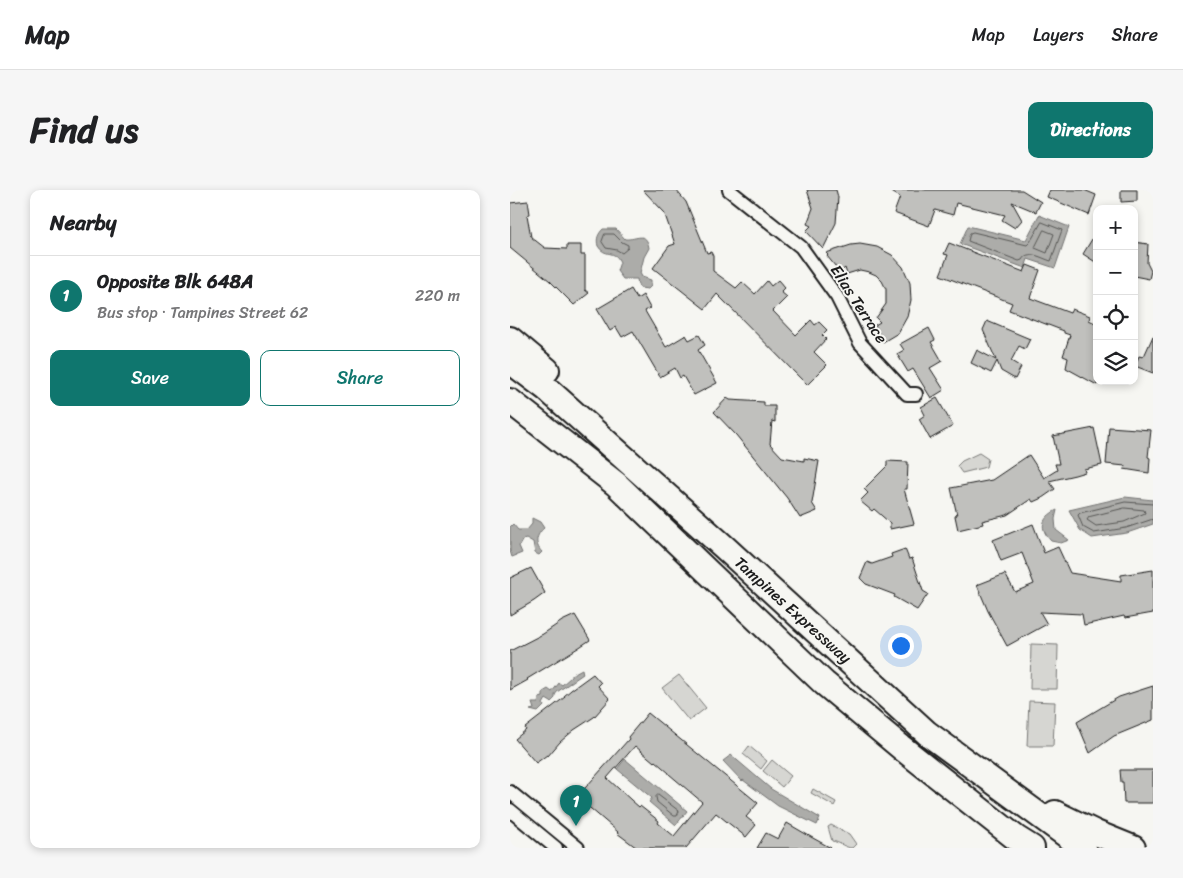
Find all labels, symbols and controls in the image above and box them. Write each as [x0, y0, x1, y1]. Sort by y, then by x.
text: Map [25, 14, 69, 56]
text: Map [972, 19, 1005, 51]
text: Layers [1033, 19, 1084, 51]
text: Share [1112, 19, 1158, 51]
text: Find us [30, 99, 138, 161]
button: Directions [1028, 102, 1153, 158]
text: Nearby [50, 204, 116, 242]
map controls [1093, 205, 1138, 385]
button: + [1093, 205, 1138, 250]
button: − [1093, 250, 1138, 295]
street label: Elias Terrace [822, 258, 896, 350]
text: Opposite Blk 648A [97, 265, 254, 298]
text: 1 [63, 281, 69, 310]
text: 220 m [415, 281, 460, 310]
button: locate [1093, 295, 1138, 340]
text: Bus stop · Tampines Street 62 [97, 298, 308, 327]
button: layers [1093, 340, 1138, 385]
button: Save [50, 350, 250, 406]
button: Share [260, 350, 460, 406]
street label: Tampines Expressway [727, 549, 859, 671]
your location [888, 633, 914, 659]
pin: 1 [560, 785, 592, 826]

